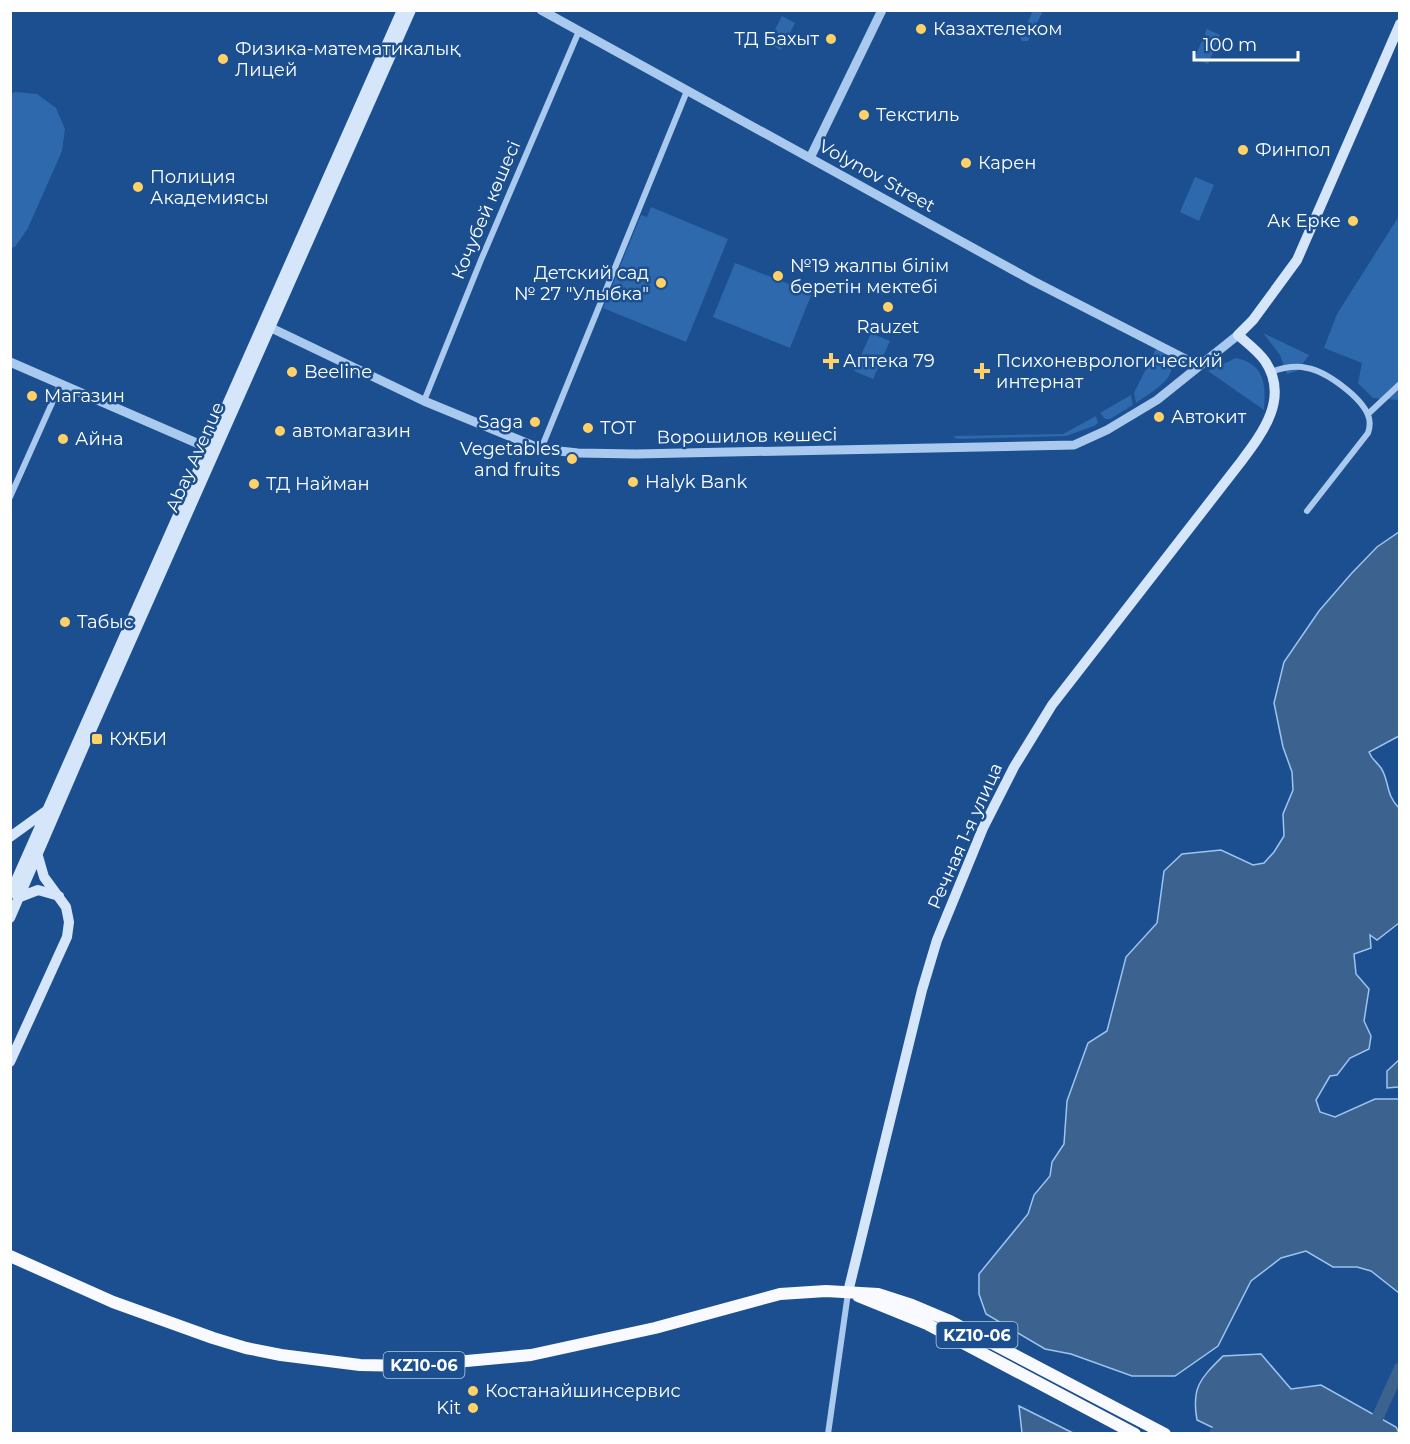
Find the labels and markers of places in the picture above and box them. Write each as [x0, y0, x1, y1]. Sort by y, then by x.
place label: Казахтелеком [933, 18, 1063, 40]
marker: Казахтелеком [914, 22, 928, 36]
place label: ТД Бахыт [734, 28, 819, 50]
marker: ТД Бахыт [824, 32, 838, 46]
place label: Физика-математикалық Лицей [235, 38, 461, 81]
marker: Физика-математикалық Лицей [216, 52, 230, 66]
place label: Текстиль [876, 104, 959, 126]
marker: Текстиль [857, 108, 871, 122]
place label: Финпол [1255, 139, 1331, 161]
marker: Финпол [1236, 143, 1250, 157]
place label: Карен [978, 152, 1036, 174]
marker: Карен [959, 156, 973, 170]
place label: Полиция Академиясы [150, 166, 269, 209]
marker: Полиция Академиясы [131, 180, 145, 194]
place label: Ак Ерке [1267, 210, 1341, 232]
marker: Ак Ерке [1346, 214, 1360, 228]
place label: №19 жалпы білім беретін мектебі [790, 255, 949, 298]
place label: Детский сад № 27 "Улыбка" [514, 262, 649, 305]
marker: №19 жалпы білім беретін мектебі [771, 269, 785, 283]
marker: Детский сад № 27 "Улыбка" [654, 276, 668, 290]
marker: Rauzet [881, 300, 895, 314]
place label: Rauzet [857, 316, 919, 338]
place label: Аптека 79 [843, 350, 935, 372]
place label: Психоневрологический интернат [996, 350, 1223, 393]
marker: Аптека 79 [824, 354, 838, 368]
place label: Beeline [304, 361, 372, 383]
marker: Психоневрологический интернат [973, 362, 991, 380]
marker: Beeline [285, 365, 299, 379]
place label: Магазин [44, 385, 125, 407]
marker: Магазин [25, 389, 39, 403]
place label: Автокит [1171, 406, 1247, 428]
marker: Автокит [1152, 410, 1166, 424]
place label: Saga [478, 411, 523, 433]
marker: Saga [528, 415, 542, 429]
place label: ТОТ [600, 417, 637, 439]
place label: автомагазин [292, 420, 411, 442]
marker: ТОТ [581, 421, 595, 435]
marker: автомагазин [273, 424, 287, 438]
place label: Айна [75, 428, 123, 450]
marker: Айна [56, 432, 70, 446]
place label: Vegetables and fruits [460, 438, 560, 481]
marker: Vegetables and fruits [565, 452, 579, 466]
place label: Halyk Bank [645, 471, 748, 493]
place label: ТД Найман [266, 473, 370, 495]
marker: Halyk Bank [626, 475, 640, 489]
marker: ТД Найман [247, 477, 261, 491]
place label: Табыс [77, 611, 134, 633]
marker: Табыс [58, 615, 72, 629]
place label: КЖБИ [109, 728, 167, 750]
marker: КЖБИ [90, 732, 104, 746]
place label: Костанайшинсервис [485, 1380, 681, 1402]
marker: Костанайшинсервис [466, 1384, 480, 1398]
place label: Kit [436, 1397, 461, 1419]
marker: Kit [466, 1401, 480, 1415]

